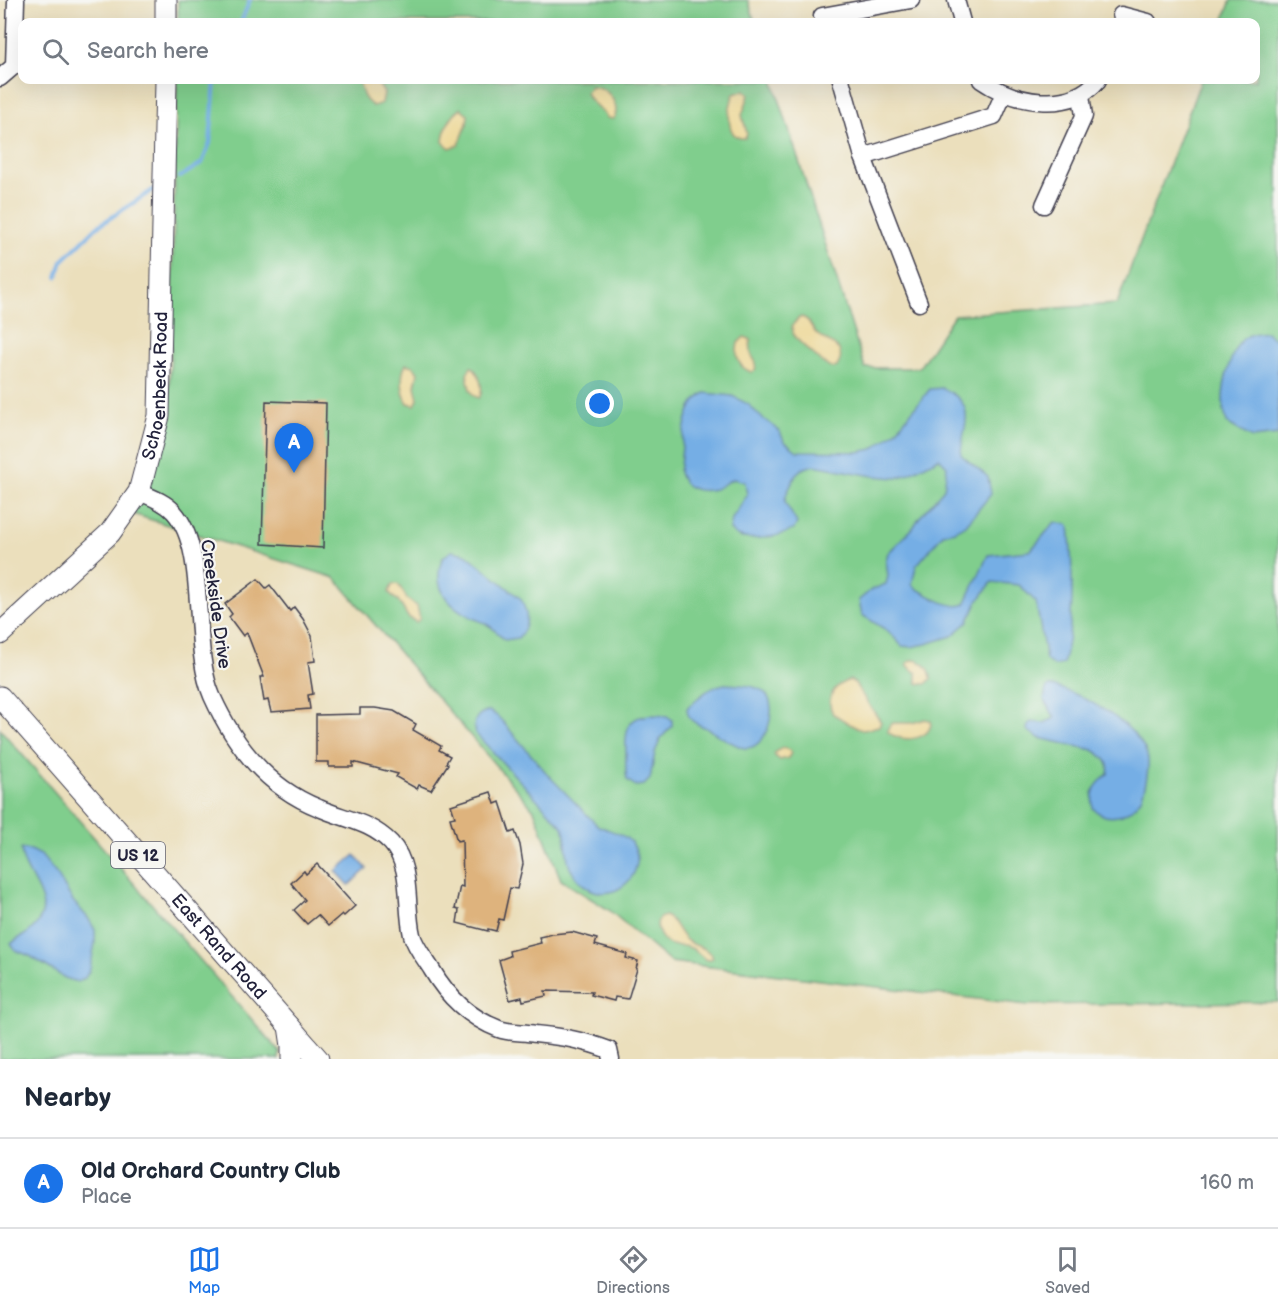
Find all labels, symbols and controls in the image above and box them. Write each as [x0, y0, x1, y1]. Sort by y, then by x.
search box [18, 18, 1260, 84]
icon: search [39, 35, 72, 68]
text: Search here [87, 38, 209, 65]
street label: Schoenbeck Road [138, 311, 172, 462]
your location [585, 389, 614, 418]
pin: A [274, 424, 314, 473]
street label: Creekside Drive [196, 538, 235, 670]
road number: US 12 [111, 842, 165, 868]
street label: East Rand Road [167, 890, 271, 1004]
text: Nearby [24, 1083, 111, 1114]
text: Old Orchard Country Club [81, 1158, 341, 1185]
text: A [37, 1171, 50, 1195]
text: 160 m [1200, 1171, 1254, 1195]
text: Place [81, 1185, 132, 1209]
tab: Map [188, 1243, 221, 1298]
tab: Directions [596, 1243, 670, 1298]
tab: Saved [1045, 1243, 1090, 1298]

